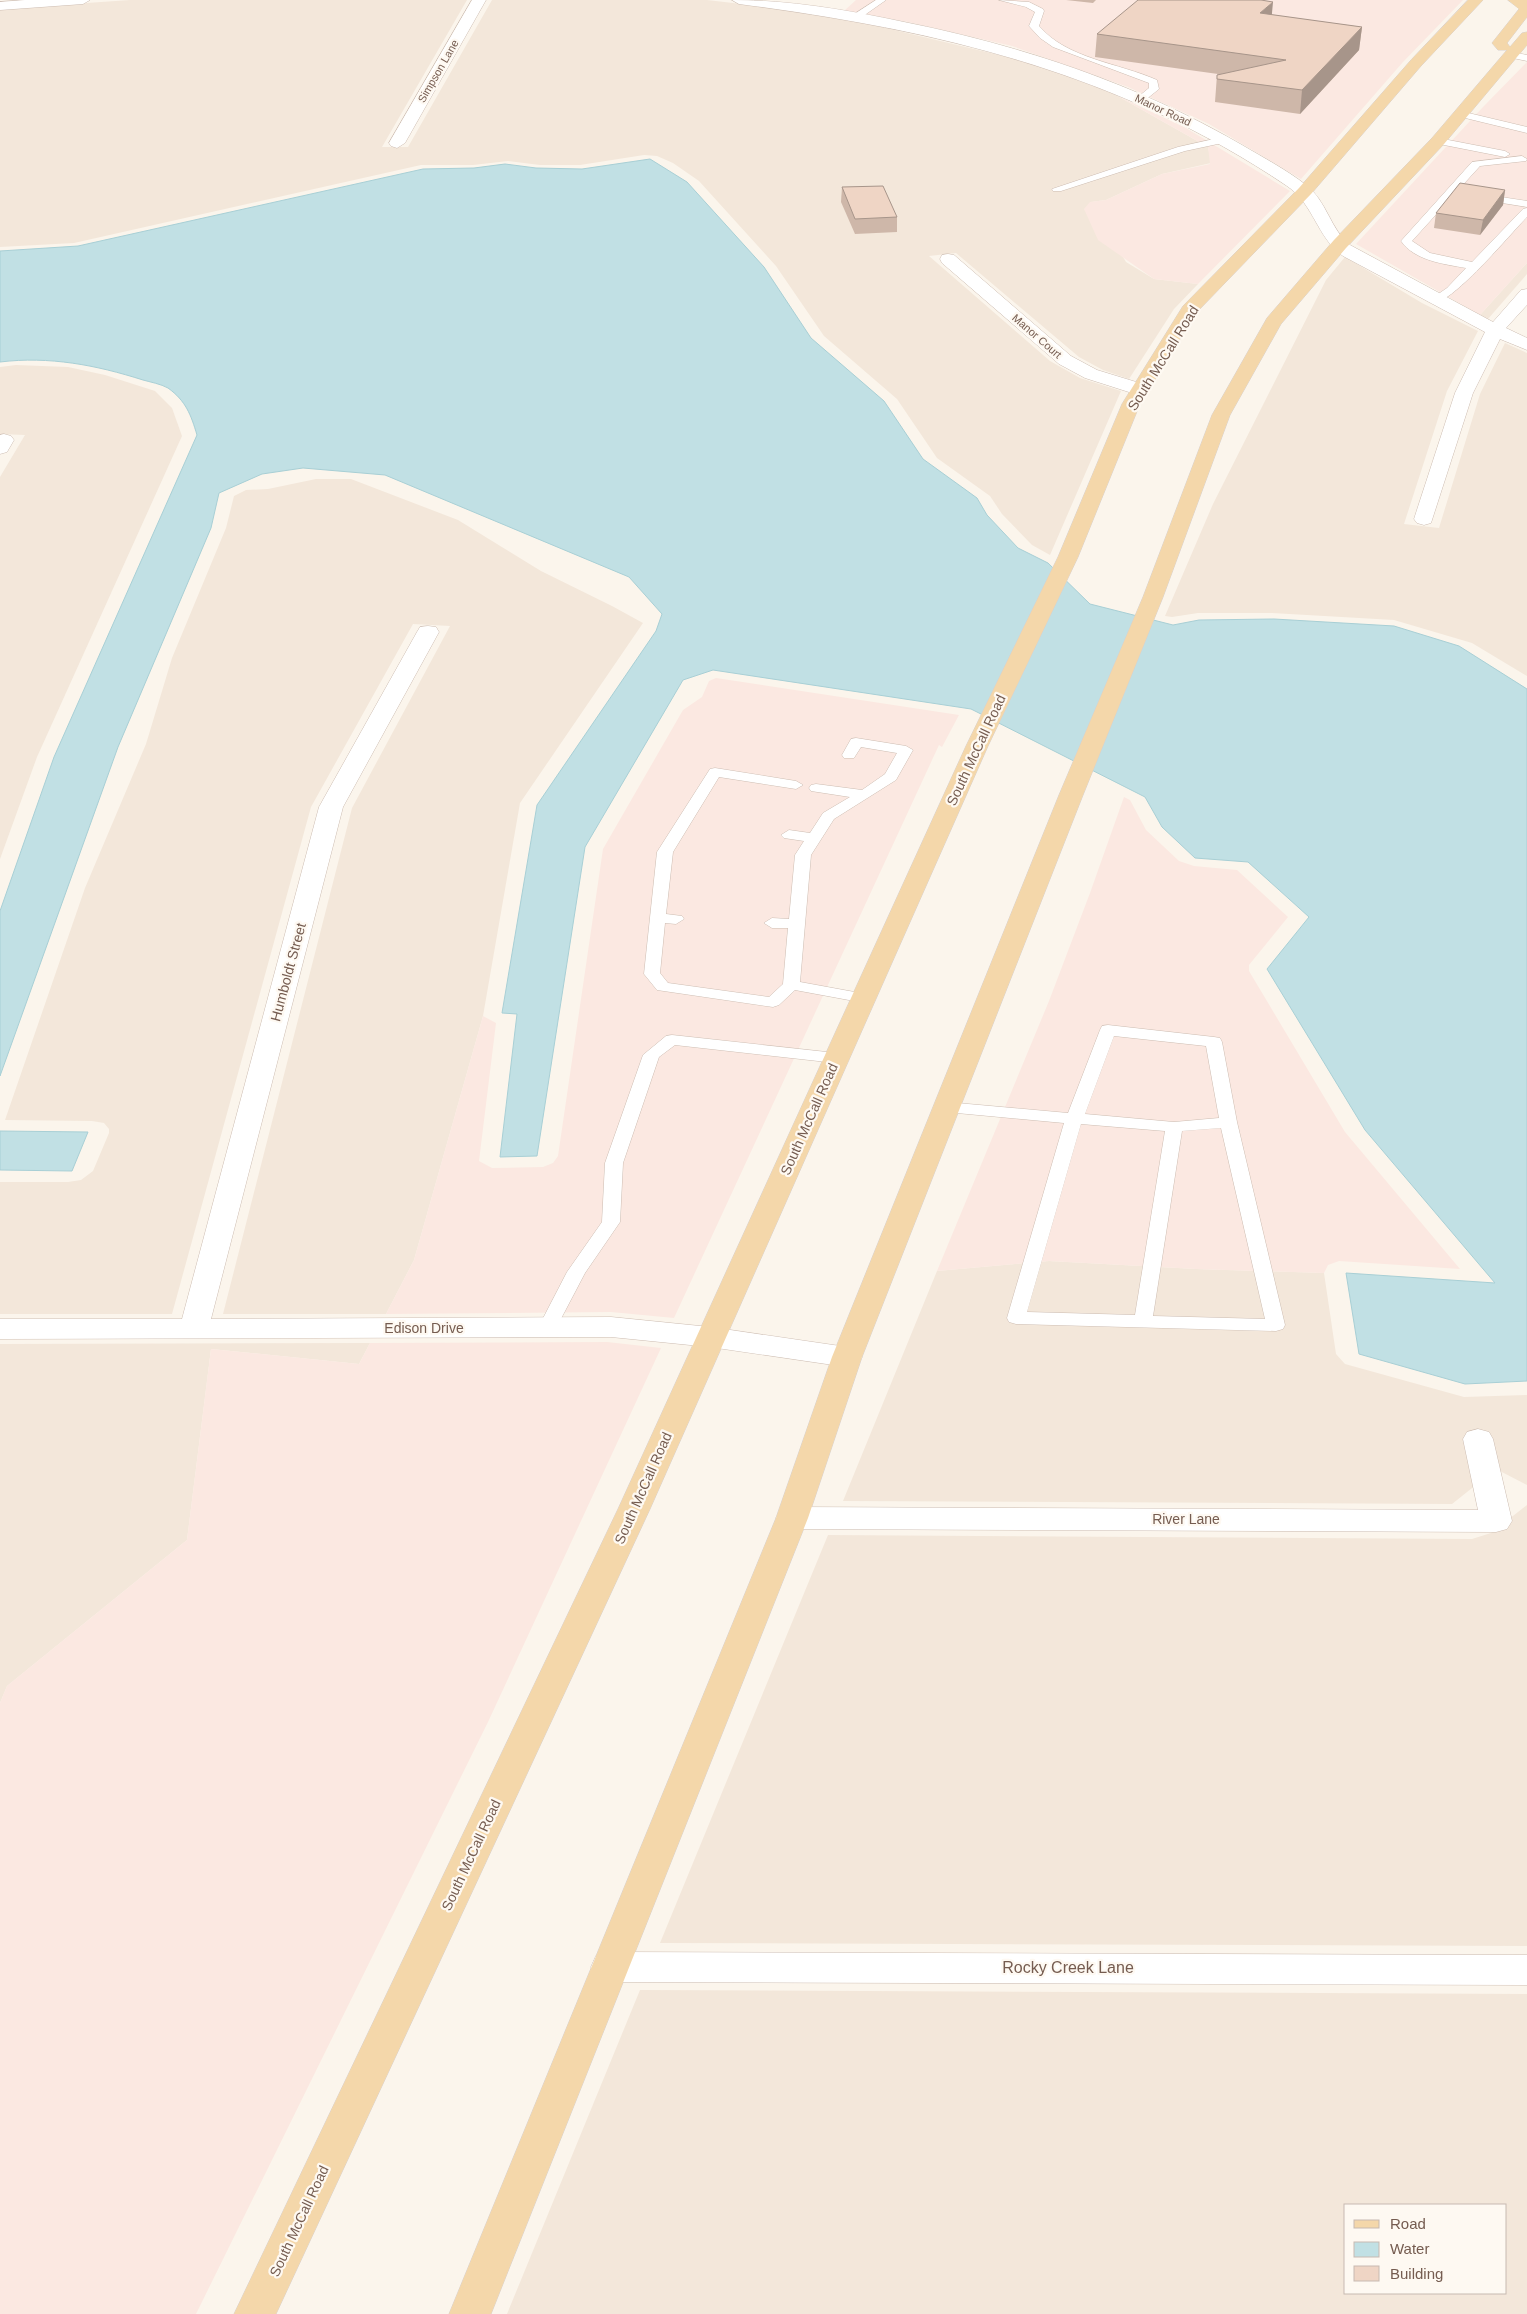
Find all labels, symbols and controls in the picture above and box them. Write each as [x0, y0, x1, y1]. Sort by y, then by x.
street label: Simpson Lane [415, 38, 461, 104]
street label: Manor Road [1133, 92, 1193, 128]
street label: South McCall Road [1124, 303, 1202, 413]
street label: Manor Court [1010, 311, 1064, 361]
street label: South McCall Road [943, 692, 1009, 808]
street label: Humboldt Street [267, 921, 309, 1023]
street label: South McCall Road [777, 1061, 841, 1177]
street label: Edison Drive [384, 1320, 464, 1336]
street label: South McCall Road [611, 1430, 675, 1546]
street label: River Lane [1152, 1511, 1220, 1527]
street label: South McCall Road [438, 1797, 504, 1913]
street label: Rocky Creek Lane [1002, 1959, 1134, 1976]
street label: South McCall Road [266, 2163, 332, 2279]
legend [1344, 2204, 1507, 2294]
text: Road [1390, 2215, 1426, 2232]
text: Water [1390, 2240, 1429, 2257]
text: Building [1390, 2265, 1443, 2282]

